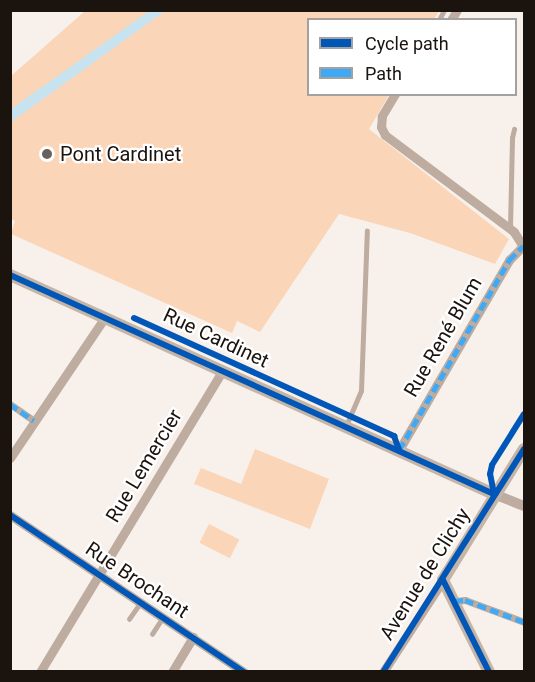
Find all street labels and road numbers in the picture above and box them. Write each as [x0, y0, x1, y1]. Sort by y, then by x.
street label: Rue René Blum [399, 273, 487, 401]
street label: Rue Cardinet [159, 303, 273, 373]
street label: Rue Lemercier [101, 405, 187, 527]
street label: Avenue de Clichy [375, 504, 475, 644]
street label: Rue Brochant [81, 537, 193, 623]

